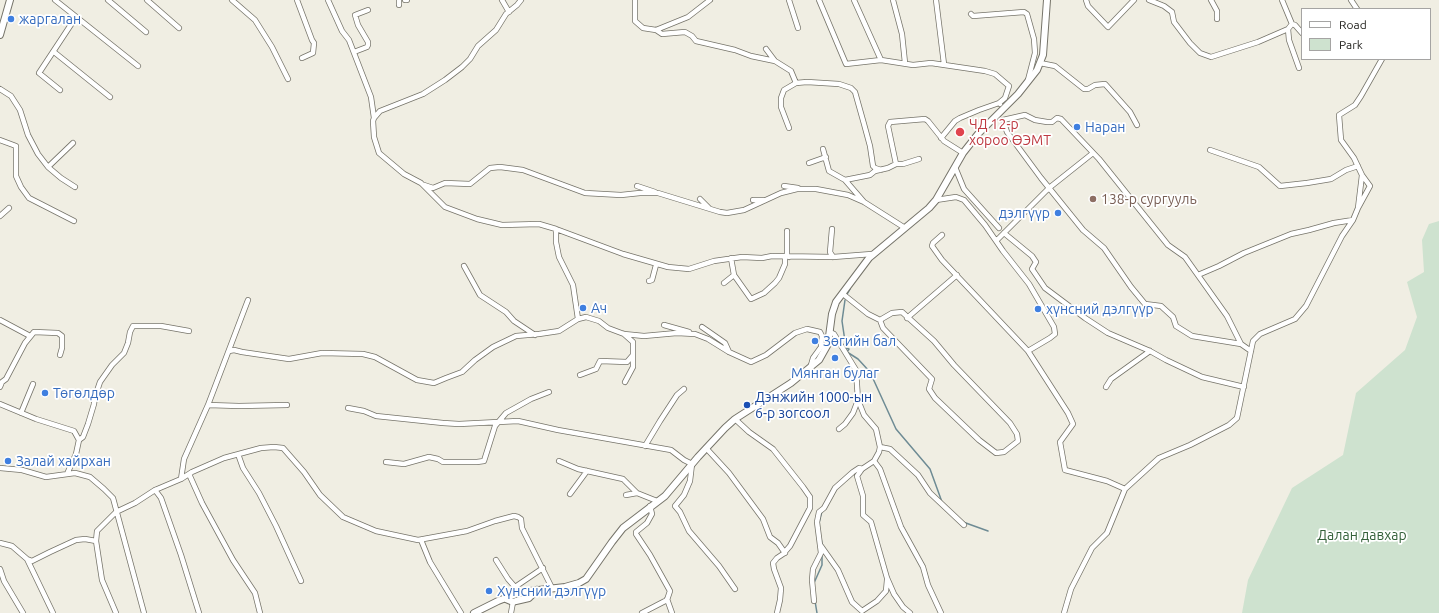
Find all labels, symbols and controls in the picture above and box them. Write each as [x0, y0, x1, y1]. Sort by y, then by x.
legend [1301, 8, 1431, 60]
place label: жаргалан [19, 11, 81, 27]
marker: жаргалан [6, 14, 16, 24]
text: Road [1339, 18, 1367, 31]
text: Park [1339, 38, 1363, 51]
place label: ЧД 12-р хороо ӨЭМТ [969, 116, 1051, 148]
place label: Наран [1085, 119, 1126, 135]
marker: Наран [1072, 122, 1082, 132]
marker: ЧД 12-р хороо ӨЭМТ [954, 126, 966, 138]
place label: 138-р сургууль [1101, 191, 1197, 207]
marker: 138-р сургууль [1088, 194, 1098, 204]
place label: дэлгүүр [999, 205, 1050, 221]
marker: дэлгүүр [1053, 208, 1063, 218]
place label: Ач [591, 300, 607, 316]
place label: хүнсний дэлгүүр [1046, 301, 1154, 317]
marker: Ач [578, 303, 588, 313]
marker: хүнсний дэлгүүр [1033, 304, 1043, 314]
place label: Зөгийн бал [823, 333, 896, 349]
marker: Зөгийн бал [810, 336, 820, 346]
marker: Мянган булаг [830, 353, 840, 363]
place label: Мянган булаг [791, 365, 879, 381]
place label: Төгөлдөр [53, 385, 115, 401]
marker: Төгөлдөр [40, 388, 50, 398]
place label: Дэнжийн 1000-ын 6-р зогсоол [755, 389, 872, 422]
marker: Дэнжийн 1000-ын 6-р зогсоол [742, 400, 752, 410]
place label: Залай хайрхан [16, 453, 111, 469]
marker: Залай хайрхан [3, 456, 13, 466]
park label: Далан давхар [1317, 527, 1407, 543]
place label: Хүнсний дэлгүүр [497, 583, 606, 599]
marker: Хүнсний дэлгүүр [484, 586, 494, 596]

